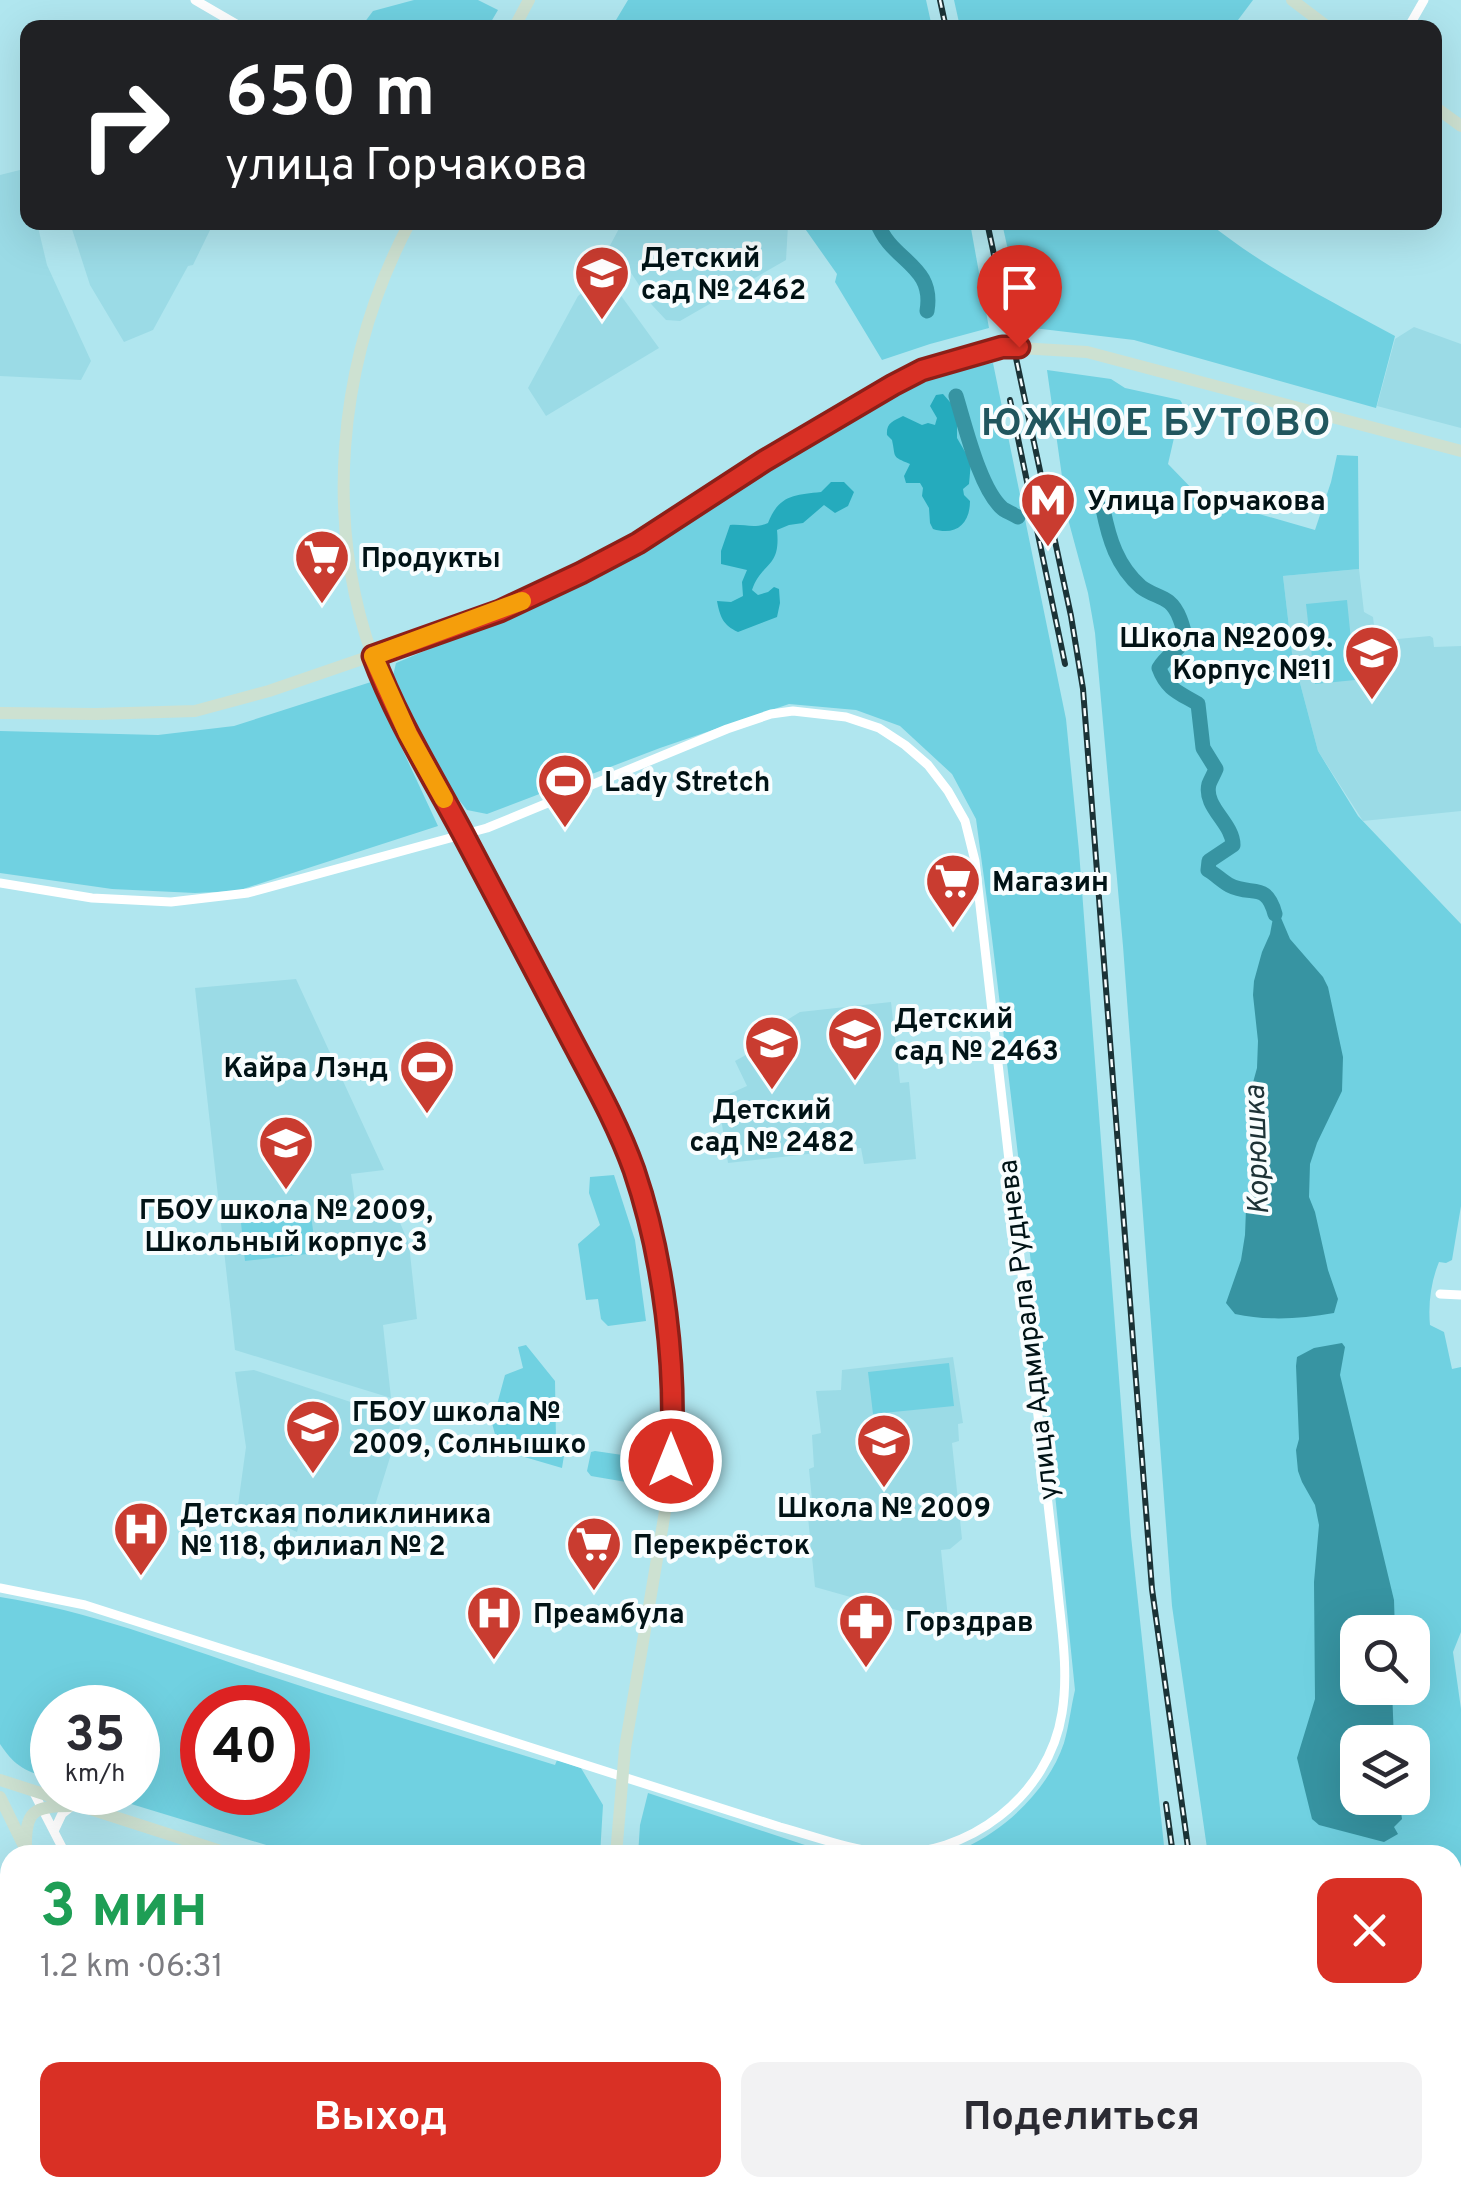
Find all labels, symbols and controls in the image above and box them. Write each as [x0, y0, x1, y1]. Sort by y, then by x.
text: 650 m [225, 52, 436, 141]
icon: right [60, 60, 190, 190]
text: улица Горчакова [225, 139, 587, 196]
place label: Детский сад № 2462 [641, 242, 806, 310]
school or university icon: Детский сад № 2462 [572, 243, 632, 322]
pin [977, 245, 1062, 348]
icon: arrive [992, 260, 1047, 315]
district label: ЮЖНОЕ БУТОВО [981, 401, 1333, 450]
metro station icon: Улица Горчакова [1018, 470, 1078, 549]
place label: Улица Горчакова [1087, 485, 1326, 521]
supermarket icon: Продукты [292, 527, 352, 606]
place label: Продукты [361, 542, 501, 578]
place label: Школа №2009. Корпус №11 [1119, 622, 1333, 690]
school or university icon: Школа №2009. Корпус №11 [1342, 623, 1402, 702]
sports icon: Lady Stretch [535, 751, 595, 830]
place label: Lady Stretch [604, 766, 770, 802]
supermarket icon: Магазин [923, 851, 983, 930]
place label: Магазин [992, 866, 1109, 902]
place label: Детский сад № 2463 [894, 1003, 1059, 1071]
school or university icon: Детский сад № 2463 [825, 1004, 885, 1083]
school or university icon: Детский сад № 2482 [742, 1013, 802, 1092]
sports icon: Кайра Лэнд [397, 1037, 457, 1116]
place label: Кайра Лэнд [223, 1052, 388, 1088]
water label: Корюшка [1238, 1084, 1279, 1216]
place label: Детский сад № 2482 [689, 1094, 855, 1162]
school or university icon: ГБОУ школа № 2009, Школьный корпус 3 [256, 1113, 316, 1192]
street label: улица Адмирала Руднева [991, 1157, 1069, 1502]
place label: ГБОУ школа № 2009, Школьный корпус 3 [139, 1194, 433, 1262]
place label: ГБОУ школа № 2009, Солнышко [352, 1396, 586, 1464]
school or university icon: ГБОУ школа № 2009, Солнышко [283, 1397, 343, 1476]
position arrow [619, 1409, 723, 1513]
school or university icon: Школа № 2009 [854, 1411, 914, 1490]
place label: Школа № 2009 [777, 1492, 991, 1528]
place label: Детская поликлиника № 118, филиал № 2 [180, 1498, 491, 1566]
hospital icon: Детская поликлиника № 118, филиал № 2 [111, 1499, 171, 1578]
supermarket icon: Перекрёсток [564, 1514, 624, 1593]
place label: Перекрёсток [633, 1529, 810, 1565]
hospital icon: Преамбула [464, 1583, 524, 1662]
pharmacy icon: Горздрав [836, 1591, 896, 1670]
place label: Преамбула [533, 1598, 685, 1634]
place label: Горздрав [905, 1606, 1034, 1642]
map controls [1340, 1615, 1430, 1815]
button: search [1340, 1615, 1430, 1705]
speed limit sign: 40 [180, 1685, 310, 1815]
text: 35 [65, 1706, 125, 1769]
button: layers [1340, 1725, 1430, 1815]
text: km/h [65, 1759, 125, 1791]
text: 3 мин [40, 1872, 208, 1948]
button: close [1317, 1878, 1422, 1983]
text: 1.2 km · 06:31 [40, 1948, 223, 1988]
button: Выход [40, 2062, 721, 2177]
button: Поделиться [741, 2062, 1422, 2177]

